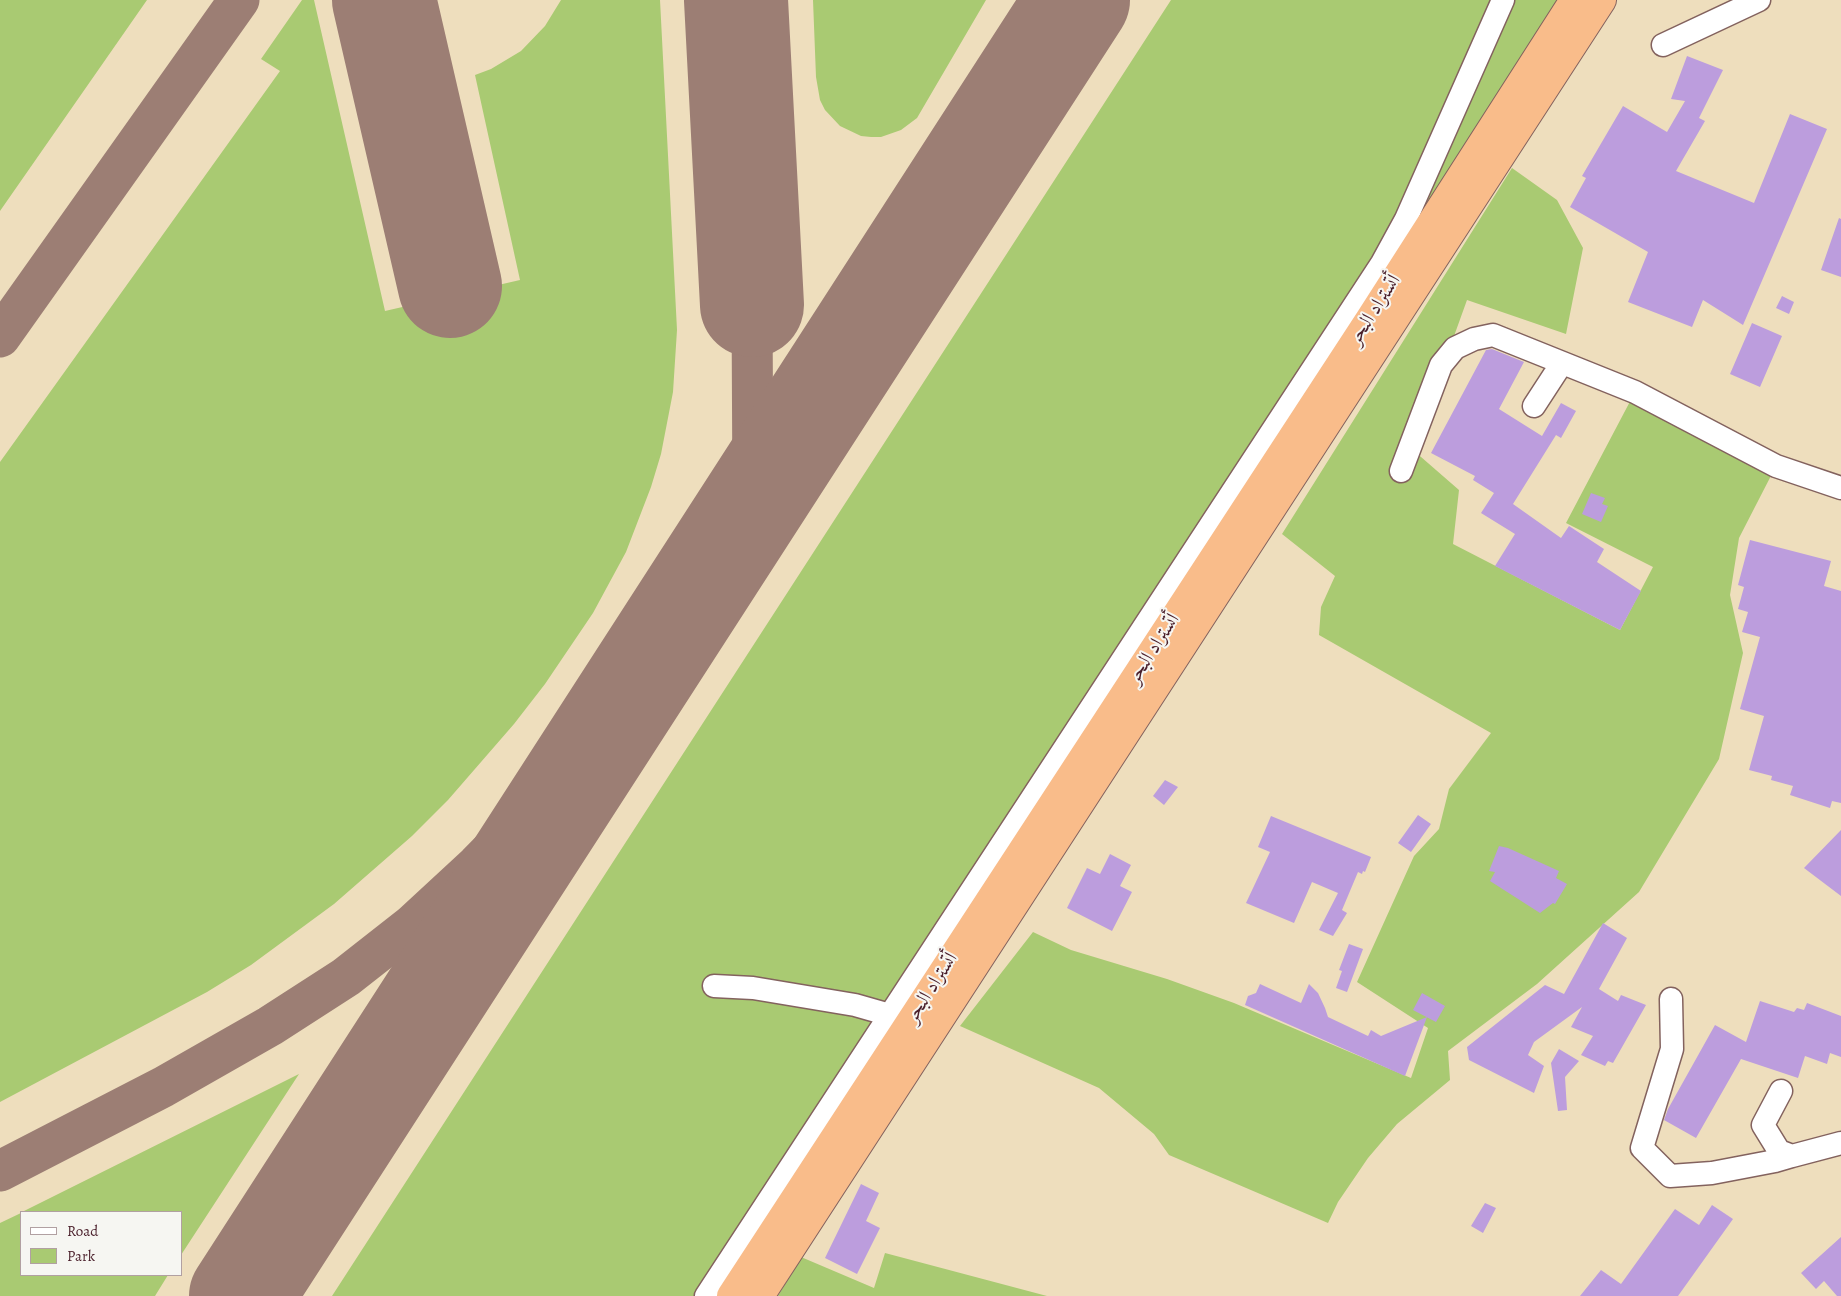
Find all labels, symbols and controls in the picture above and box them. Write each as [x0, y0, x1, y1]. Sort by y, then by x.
street label: أتستراد البحر [1343, 270, 1407, 350]
street label: أتستراد البحر [1122, 609, 1186, 689]
street label: أتستراد البحر [900, 948, 964, 1028]
legend [20, 1211, 182, 1276]
text: Road [67, 1221, 98, 1241]
text: Park [67, 1246, 95, 1266]

